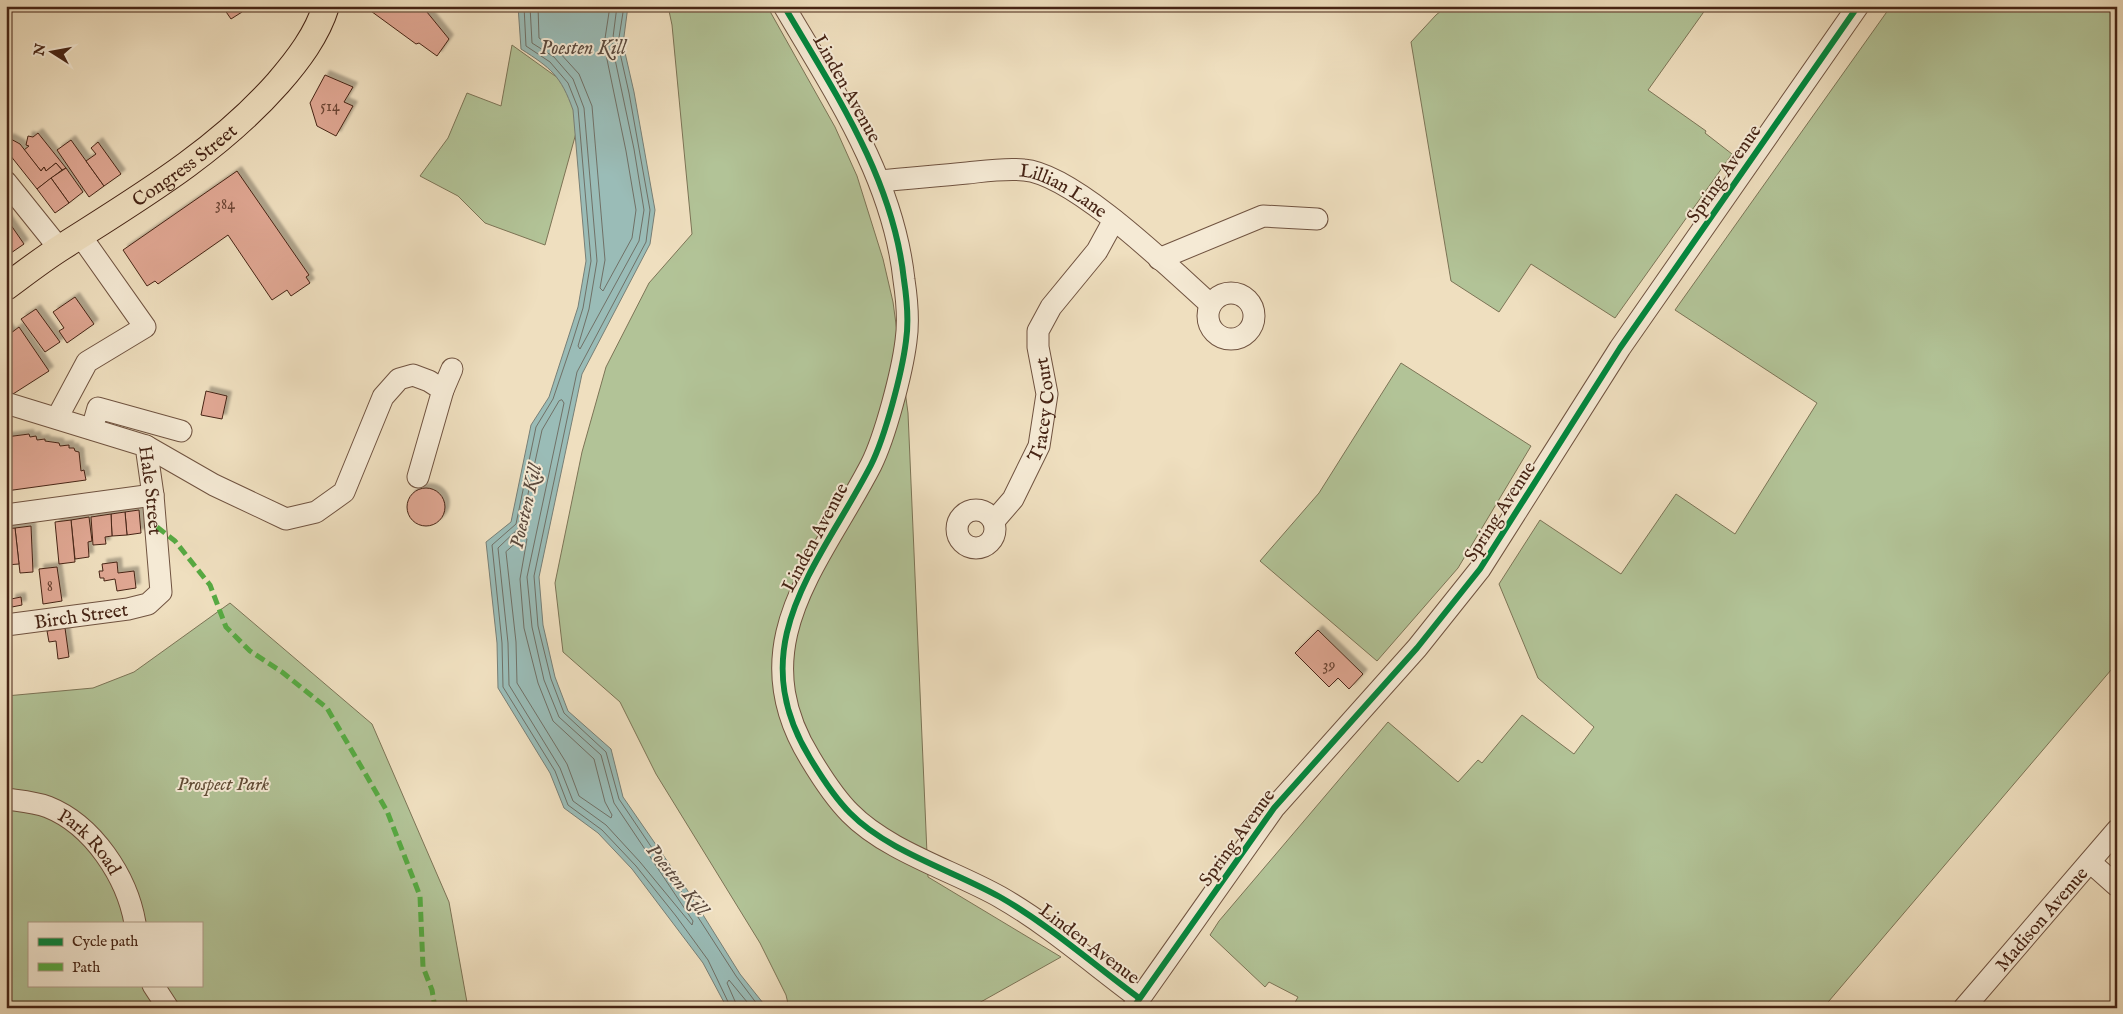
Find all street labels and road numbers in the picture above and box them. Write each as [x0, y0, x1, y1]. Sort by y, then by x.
street label: Linden Avenue [807, 31, 886, 147]
street label: Congress Street [128, 119, 243, 213]
street label: Spring Avenue [1682, 120, 1768, 228]
street label: Lillian Lane [1018, 159, 1112, 224]
street label: Tracey Court [1023, 355, 1061, 466]
street label: Hale Street [132, 444, 166, 536]
street label: Spring Avenue [1459, 457, 1542, 567]
street label: Linden Avenue [777, 479, 855, 597]
street label: Birch Street [33, 598, 130, 635]
street label: Spring Avenue [1194, 785, 1281, 892]
street label: Park Road [53, 804, 126, 880]
street label: Madison Avenue [1991, 862, 2094, 977]
street label: Linden Avenue [1034, 899, 1144, 990]

